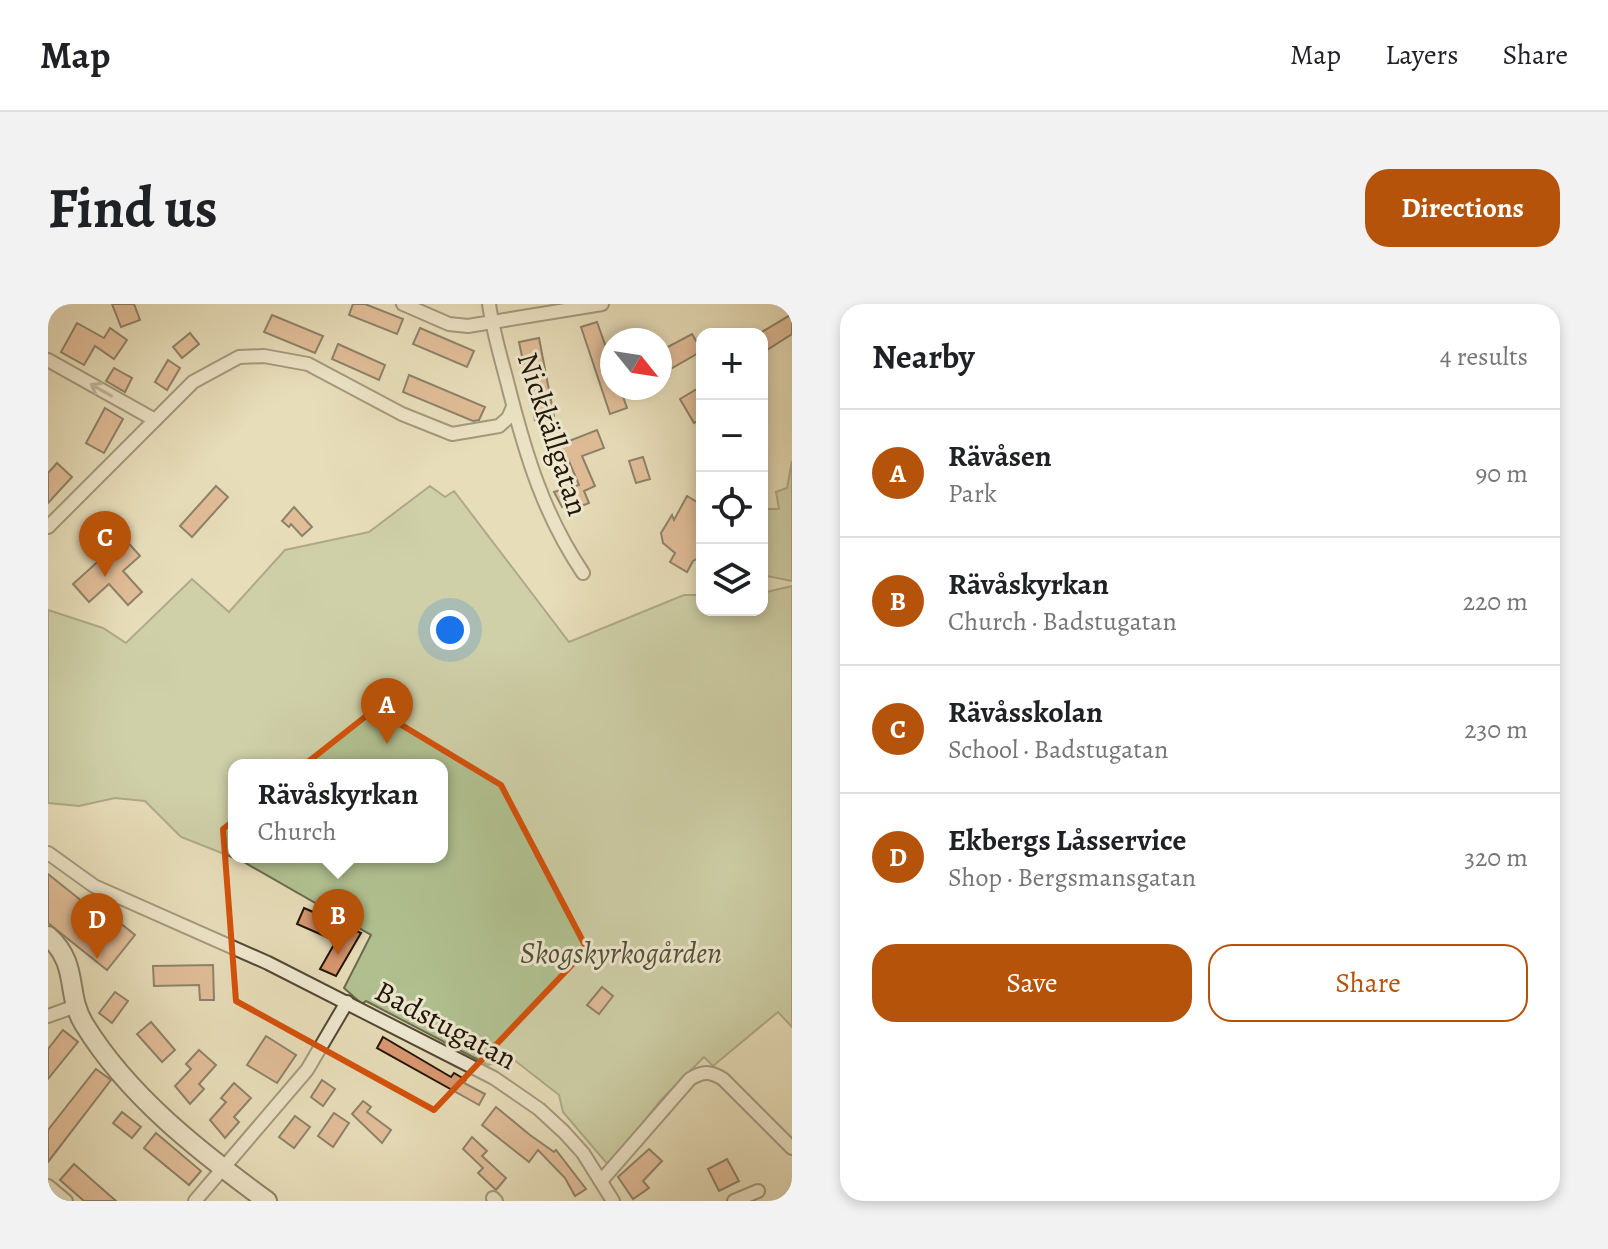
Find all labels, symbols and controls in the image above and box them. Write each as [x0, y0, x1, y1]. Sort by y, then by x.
text: Map [40, 29, 110, 81]
text: Map [1290, 36, 1341, 74]
text: Layers [1385, 36, 1458, 74]
text: Share [1502, 36, 1568, 74]
button: Directions [1365, 169, 1560, 247]
text: Find us [48, 170, 218, 246]
north arrow [600, 328, 672, 400]
map controls [696, 328, 768, 616]
button: + [696, 328, 768, 400]
text: Nearby [872, 333, 975, 380]
text: 4 results [1440, 339, 1528, 374]
street label: Nickkällgatan [508, 347, 598, 521]
one-way arrow [90, 382, 113, 398]
button: − [696, 400, 768, 472]
text: Rävåsen [948, 436, 1052, 476]
text: A [890, 456, 906, 491]
text: 90 m [1476, 456, 1528, 491]
button: locate [696, 472, 768, 544]
text: Park [948, 476, 997, 511]
pin: C [79, 511, 131, 577]
button: layers [696, 544, 768, 616]
text: Rävåskyrkan [948, 564, 1109, 604]
text: B [890, 584, 906, 619]
text: 220 m [1463, 584, 1528, 619]
text: Church · Badstugatan [948, 604, 1177, 639]
your location [430, 610, 470, 650]
pin: A [361, 678, 413, 744]
text: Rävåsskolan [948, 692, 1103, 732]
text: C [890, 712, 906, 747]
text: 230 m [1464, 712, 1528, 747]
text: School · Badstugatan [948, 732, 1168, 767]
popup [228, 759, 448, 863]
text: Rävåskyrkan [258, 774, 418, 814]
text: Church [258, 814, 336, 849]
text: Ekbergs Låsservice [948, 820, 1186, 860]
text: D [889, 840, 907, 875]
text: 320 m [1464, 840, 1528, 875]
text: Shop · Bergsmansgatan [948, 860, 1196, 895]
pin: B [312, 889, 364, 955]
pin: D [71, 893, 123, 959]
park label: Skogskyrkogården [520, 933, 722, 973]
button: Save [872, 944, 1192, 1022]
button: Share [1208, 944, 1528, 1022]
street label: Badstugatan [368, 971, 524, 1079]

